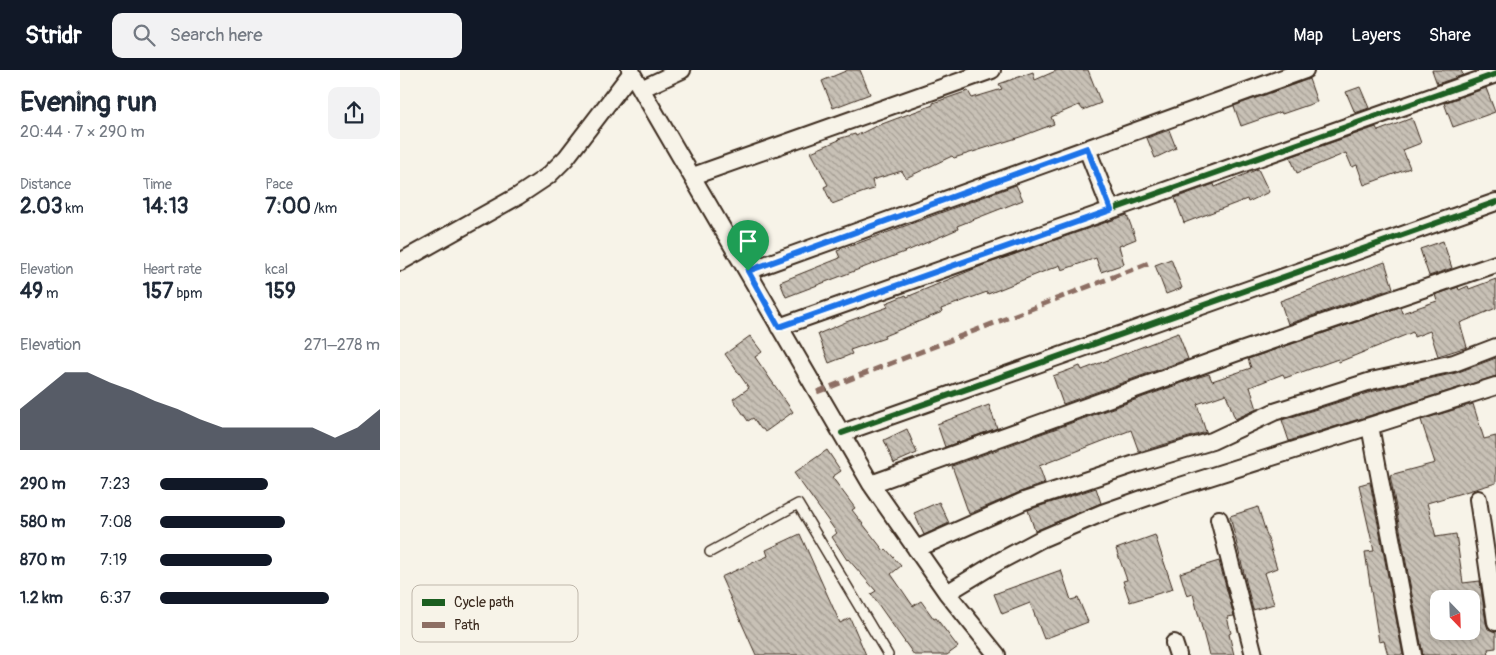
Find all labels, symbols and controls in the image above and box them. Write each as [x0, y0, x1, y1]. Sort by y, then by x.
search box [112, 13, 462, 58]
text: Stridr [25, 21, 82, 50]
icon: search [130, 21, 158, 49]
text: Search here [170, 23, 263, 47]
text: Map [1294, 24, 1323, 47]
text: Layers [1351, 24, 1401, 47]
text: Share [1429, 24, 1471, 47]
text: Evening run [20, 85, 157, 120]
button: share [328, 87, 380, 139]
text: 20:44 · 7 × 290 m [20, 122, 145, 142]
text: Distance [20, 176, 71, 193]
text: Time [143, 176, 172, 193]
text: Pace [265, 176, 293, 193]
text: 2.03 [20, 193, 62, 220]
text: 14:13 [143, 193, 189, 220]
text: 7:00 [265, 193, 311, 220]
text: km [62, 200, 84, 217]
text: /km [311, 200, 337, 217]
pin [727, 220, 769, 271]
icon: arrive [734, 227, 762, 255]
text: Elevation [20, 261, 73, 278]
text: Heart rate [143, 261, 202, 278]
text: kcal [265, 261, 288, 278]
text: 49 [20, 278, 43, 305]
text: 157 [143, 278, 173, 305]
text: 159 [265, 278, 296, 305]
text: m [43, 285, 58, 302]
text: bpm [173, 285, 202, 302]
text: Elevation [20, 335, 81, 355]
text: 271–278 m [304, 335, 380, 355]
text: 290 m [20, 474, 66, 494]
text: 7:23 [100, 474, 130, 494]
text: 580 m [20, 512, 65, 532]
text: 7:08 [100, 512, 132, 532]
text: 870 m [20, 550, 65, 570]
text: 7:19 [100, 550, 127, 570]
legend [412, 585, 578, 642]
text: 1.2 km [20, 588, 63, 608]
text: 6:37 [100, 588, 131, 608]
north arrow [1430, 590, 1480, 640]
map controls [1430, 590, 1480, 640]
text: Cycle path [454, 594, 514, 611]
text: Path [454, 617, 479, 634]

